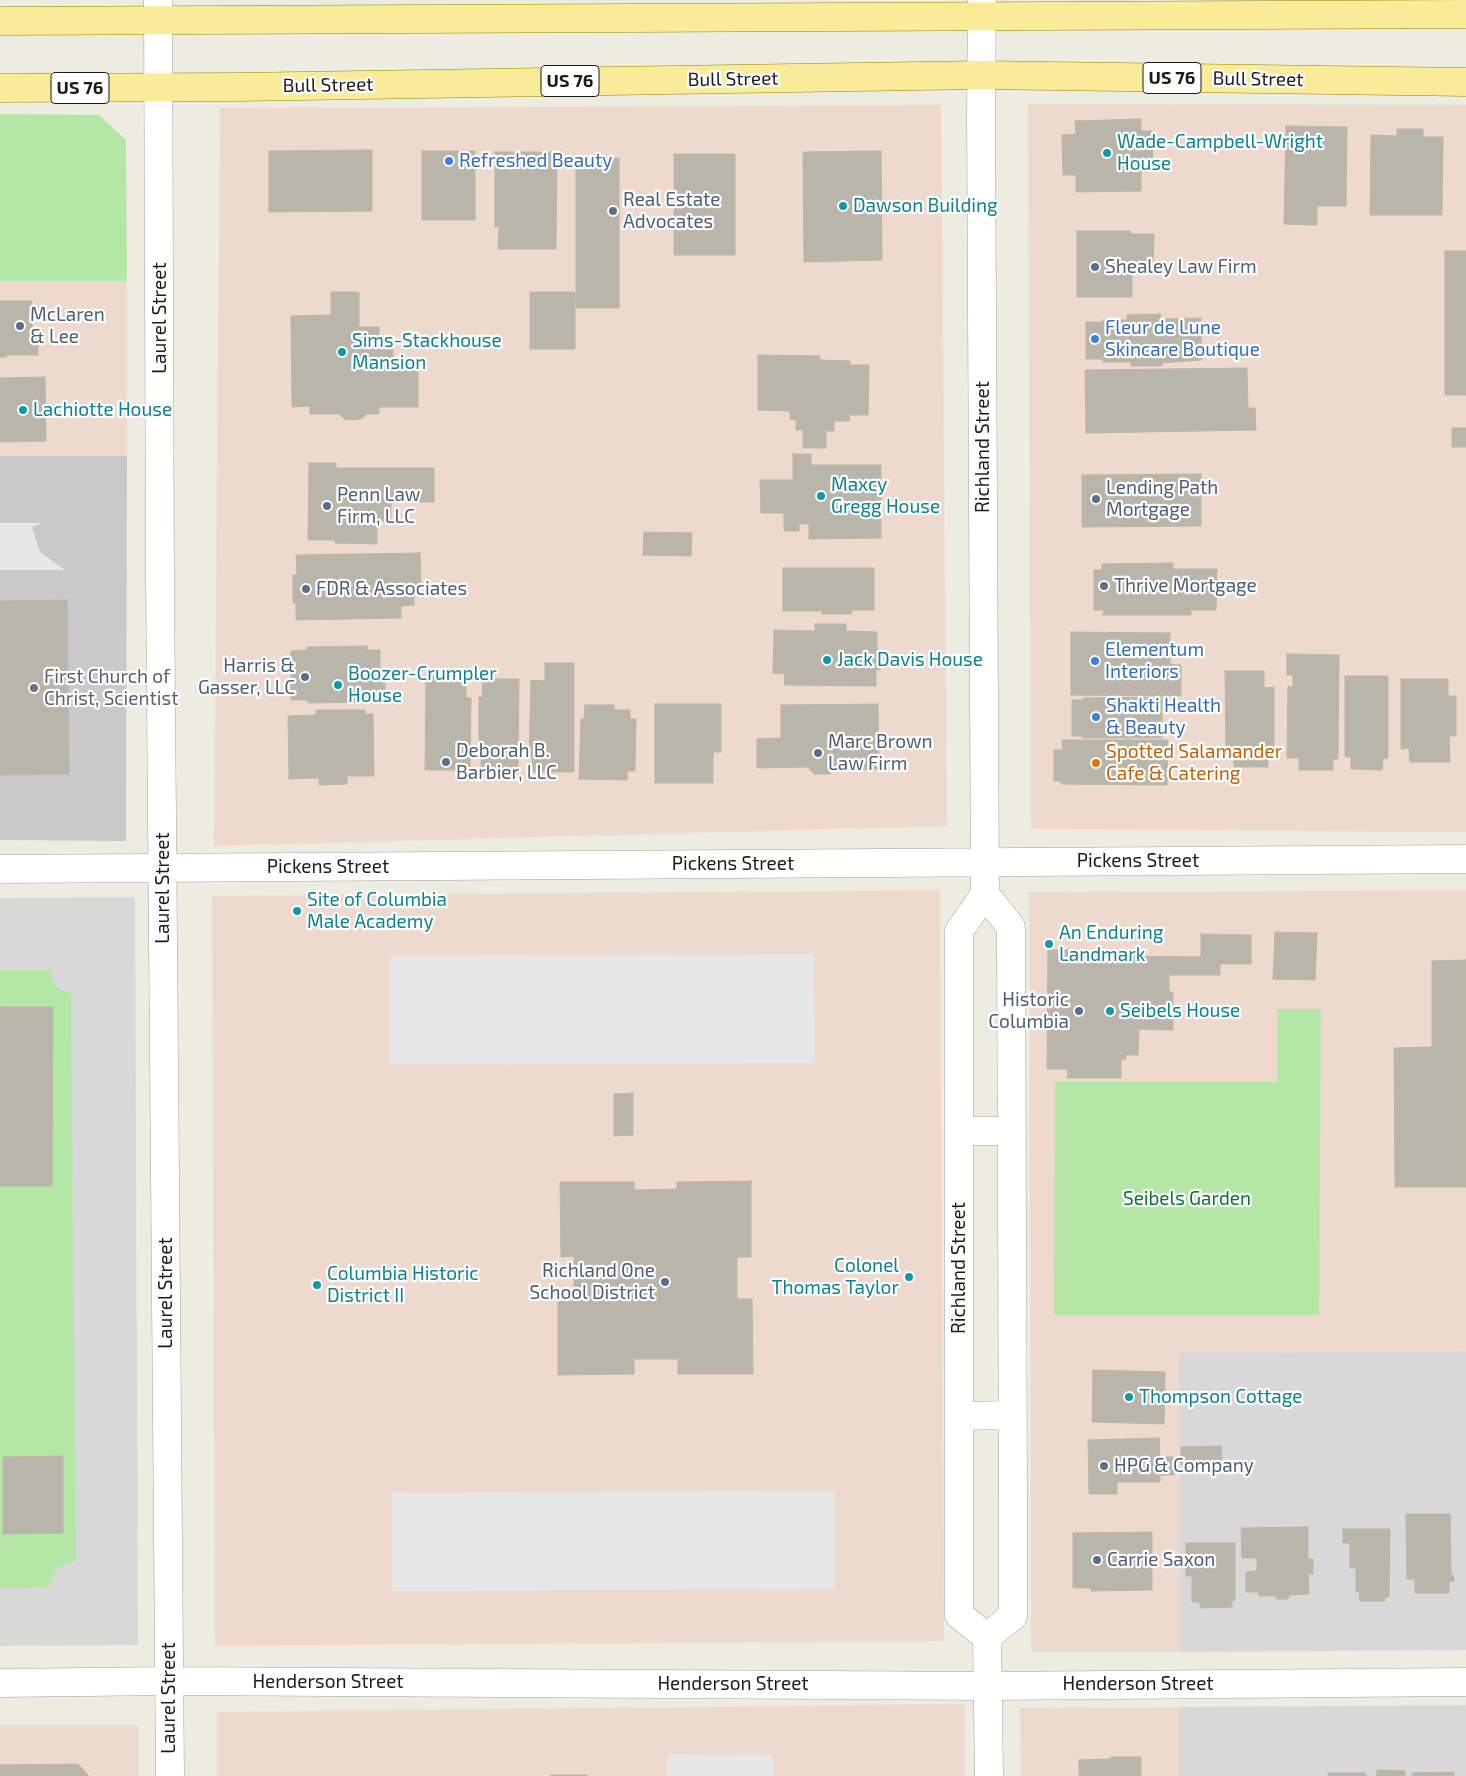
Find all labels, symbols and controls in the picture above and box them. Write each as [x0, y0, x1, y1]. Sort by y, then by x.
road number: US 76 [1143, 62, 1201, 94]
road number: US 76 [541, 66, 599, 96]
street label: Bull Street [687, 67, 779, 91]
street label: Bull Street [1212, 67, 1304, 91]
road number: US 76 [51, 73, 109, 104]
street label: Bull Street [282, 73, 374, 97]
place label: Wade-Campbell-Wright House [1117, 131, 1323, 175]
marker: Wade-Campbell-Wright House [1101, 147, 1113, 159]
place label: Refreshed Beauty [459, 150, 612, 172]
marker: Refreshed Beauty [443, 155, 455, 167]
place label: Real Estate Advocates [623, 189, 721, 233]
place label: Dawson Building [853, 195, 998, 217]
marker: Dawson Building [837, 200, 849, 212]
marker: Real Estate Advocates [607, 205, 619, 217]
place label: Shealey Law Firm [1105, 256, 1257, 278]
marker: Shealey Law Firm [1089, 261, 1101, 273]
street label: Laurel Street [149, 262, 171, 374]
place label: McLaren & Lee [30, 304, 105, 348]
place label: Fleur de Lune Skincare Boutique [1105, 317, 1260, 361]
marker: McLaren & Lee [14, 320, 26, 332]
place label: Sims-Stackhouse Mansion [352, 330, 502, 374]
marker: Fleur de Lune Skincare Boutique [1089, 333, 1101, 345]
marker: Sims-Stackhouse Mansion [336, 346, 348, 358]
street label: Richland Street [972, 381, 994, 513]
place label: Lachiotte House [33, 399, 172, 421]
marker: Lachiotte House [17, 404, 29, 416]
place label: Maxcy Gregg House [831, 474, 940, 518]
place label: Lending Path Mortgage [1106, 477, 1218, 521]
place label: Penn Law Firm, LLC [337, 484, 420, 528]
marker: Maxcy Gregg House [815, 490, 827, 502]
marker: Lending Path Mortgage [1090, 493, 1102, 505]
marker: Penn Law Firm, LLC [321, 500, 333, 512]
place label: Thrive Mortgage [1114, 575, 1257, 597]
place label: FDR & Associates [316, 578, 467, 600]
marker: Thrive Mortgage [1098, 580, 1110, 592]
marker: FDR & Associates [300, 583, 312, 595]
place label: Elementum Interiors [1105, 639, 1204, 683]
place label: Jack Davis House [837, 649, 983, 671]
marker: Jack Davis House [821, 654, 833, 666]
place label: Harris & Gasser, LLC [198, 655, 295, 699]
marker: Elementum Interiors [1089, 655, 1101, 667]
place label: Boozer-Crumpler House [348, 663, 497, 707]
place label: First Church of Christ, Scientist [44, 666, 178, 710]
marker: Harris & Gasser, LLC [299, 671, 311, 683]
marker: Boozer-Crumpler House [332, 679, 344, 691]
marker: First Church of Christ, Scientist [28, 682, 40, 694]
place label: Shakti Health & Beauty [1106, 695, 1221, 739]
marker: Shakti Health & Beauty [1090, 711, 1102, 723]
place label: Marc Brown Law Firm [828, 731, 933, 775]
place label: Deborah B. Barbier, LLC [456, 740, 557, 784]
place label: Spotted Salamander Cafe & Catering [1106, 741, 1282, 785]
marker: Marc Brown Law Firm [812, 747, 824, 759]
marker: Deborah B. Barbier, LLC [440, 756, 452, 768]
marker: Spotted Salamander Cafe & Catering [1090, 757, 1102, 769]
street label: Laurel Street [152, 832, 174, 944]
street label: Pickens Street [1077, 850, 1199, 872]
street label: Pickens Street [672, 853, 794, 875]
street label: Pickens Street [267, 856, 389, 878]
place label: Site of Columbia Male Academy [307, 889, 447, 933]
marker: Site of Columbia Male Academy [291, 905, 303, 917]
place label: An Enduring Landmark [1059, 922, 1163, 966]
marker: An Enduring Landmark [1043, 938, 1055, 950]
place label: Historic Columbia [988, 989, 1069, 1033]
place label: Seibels House [1120, 1000, 1240, 1022]
marker: Historic Columbia [1073, 1005, 1085, 1017]
marker: Seibels House [1104, 1005, 1116, 1017]
park label: Seibels Garden [1123, 1188, 1251, 1210]
street label: Richland Street [948, 1202, 970, 1334]
street label: Laurel Street [155, 1237, 177, 1349]
place label: Colonel Thomas Taylor [771, 1255, 899, 1299]
place label: Richland One School District [529, 1260, 655, 1304]
place label: Columbia Historic District II [327, 1263, 479, 1307]
marker: Colonel Thomas Taylor [903, 1271, 915, 1283]
marker: Richland One School District [659, 1276, 671, 1288]
marker: Columbia Historic District II [311, 1279, 323, 1291]
place label: Thompson Cottage [1139, 1386, 1302, 1408]
marker: Thompson Cottage [1123, 1391, 1135, 1403]
place label: HPG & Company [1114, 1455, 1254, 1477]
marker: HPG & Company [1098, 1460, 1110, 1472]
place label: Carrie Saxon [1107, 1549, 1215, 1571]
marker: Carrie Saxon [1091, 1554, 1103, 1566]
street label: Laurel Street [158, 1642, 180, 1754]
street label: Henderson Street [252, 1671, 404, 1693]
street label: Henderson Street [657, 1673, 809, 1695]
street label: Henderson Street [1062, 1673, 1214, 1695]

